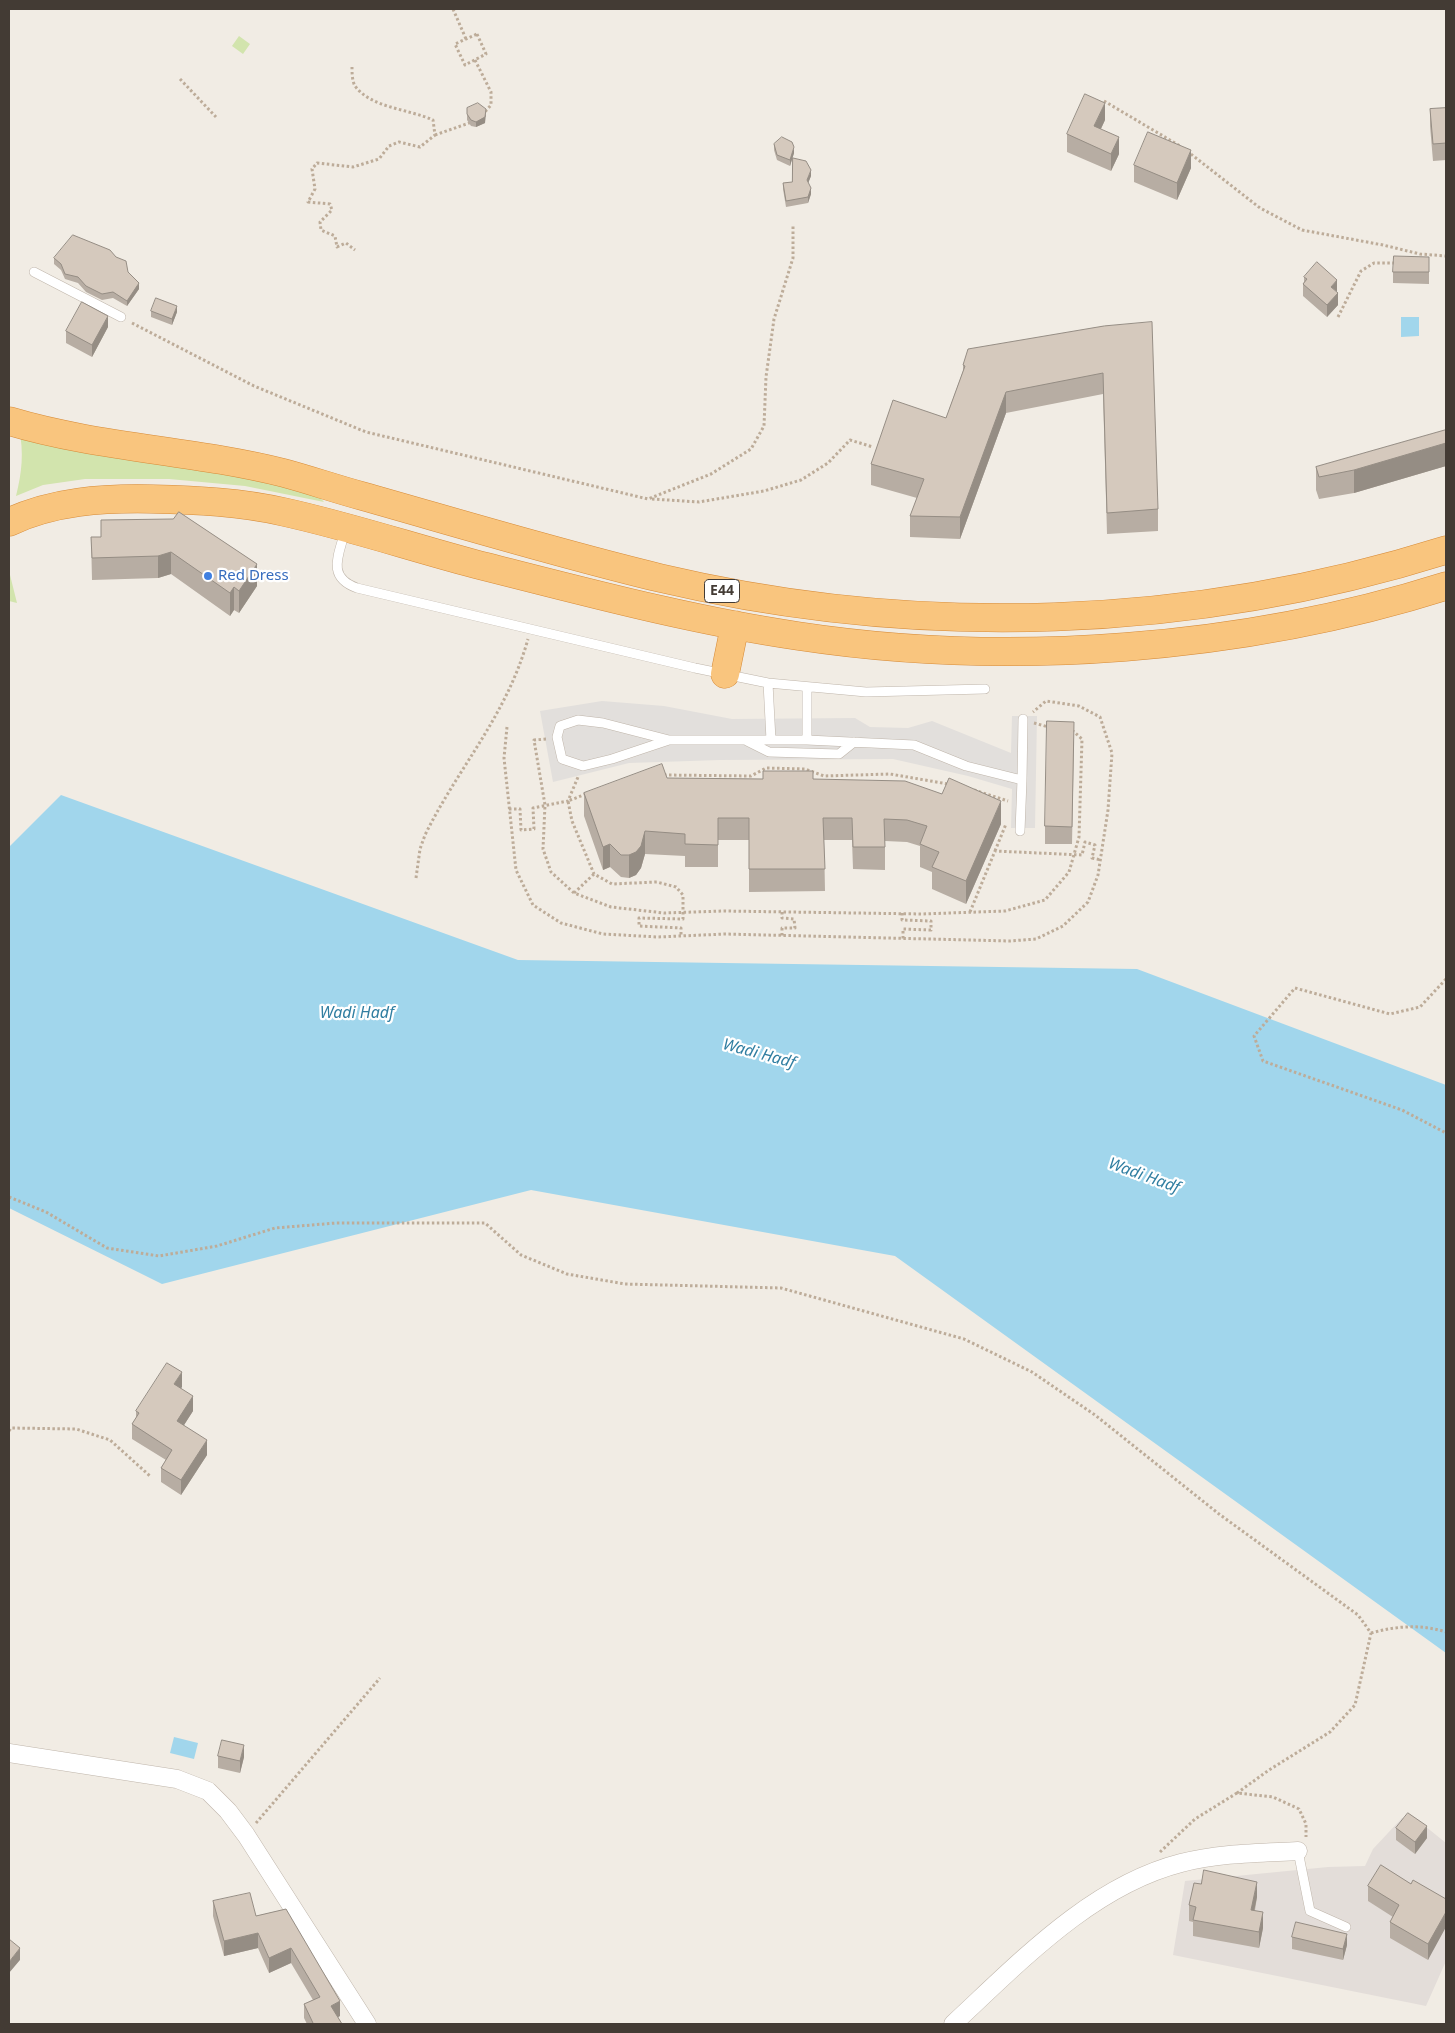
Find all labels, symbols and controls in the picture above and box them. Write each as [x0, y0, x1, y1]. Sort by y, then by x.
place label: Red Dress [218, 567, 289, 585]
marker: Red Dress [202, 570, 214, 582]
road number: E44 [704, 580, 740, 602]
water label: Wadi Hadf [320, 1003, 394, 1023]
water label: Wadi Hadf [721, 1035, 797, 1073]
water label: Wadi Hadf [1106, 1154, 1182, 1198]

